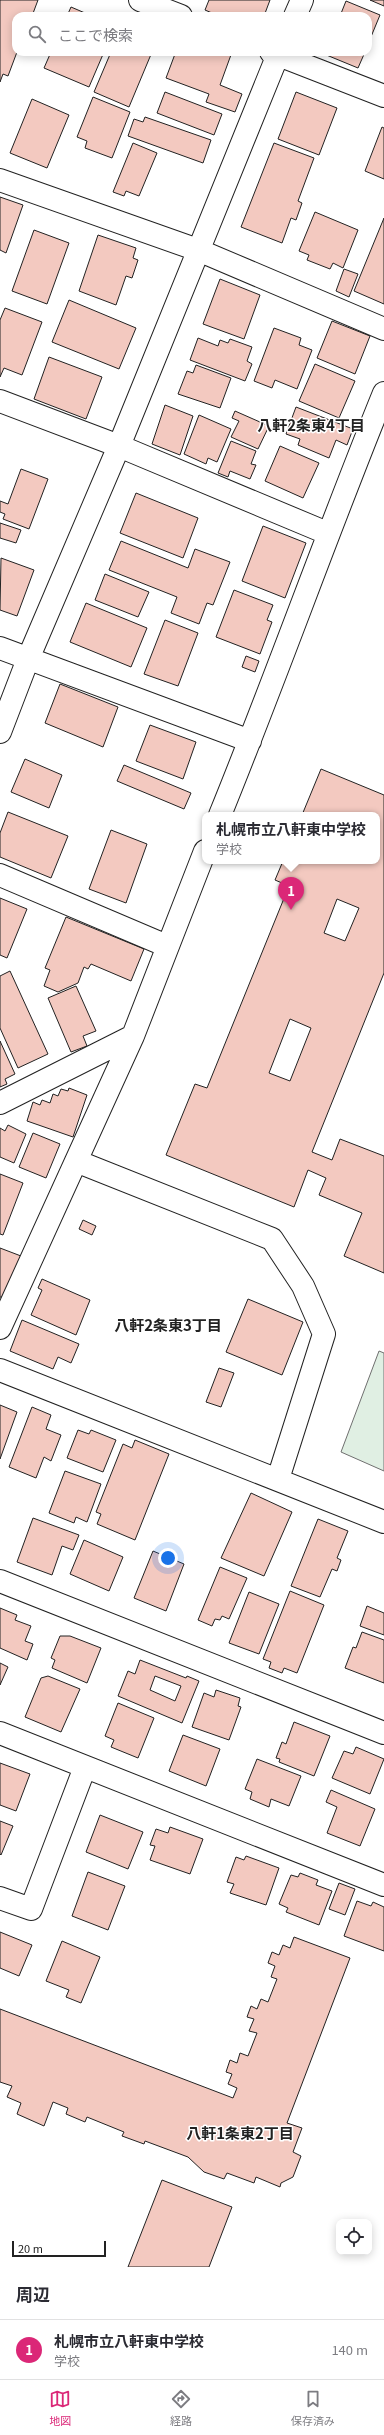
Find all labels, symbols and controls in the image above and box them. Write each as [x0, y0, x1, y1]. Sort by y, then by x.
search box [12, 12, 372, 56]
icon: search [26, 23, 48, 45]
text: ここで検索 [58, 24, 133, 45]
district label: 八軒2条東4丁目 [257, 414, 365, 435]
popup [202, 812, 380, 864]
text: 札幌市立八軒東中学校 [216, 818, 366, 839]
text: 学校 [216, 839, 242, 858]
pin: 1 [278, 877, 304, 910]
district label: 八軒2条東3丁目 [114, 1314, 222, 1335]
your location [158, 1548, 178, 1568]
district label: 八軒1条東2丁目 [186, 2122, 294, 2143]
map controls [336, 2219, 372, 2255]
button: locate [336, 2219, 372, 2255]
scale bar [12, 2239, 106, 2258]
text: 20 m [18, 2240, 43, 2256]
text: 周辺 [16, 2281, 50, 2306]
text: 札幌市立八軒東中学校 [54, 2330, 204, 2351]
text: 1 [25, 2340, 33, 2359]
text: 140 m [331, 2340, 368, 2359]
text: 学校 [54, 2351, 80, 2370]
tab: 地図 [49, 2388, 71, 2428]
tab: 経路 [170, 2388, 192, 2428]
tab: 保存済み [291, 2388, 335, 2428]

